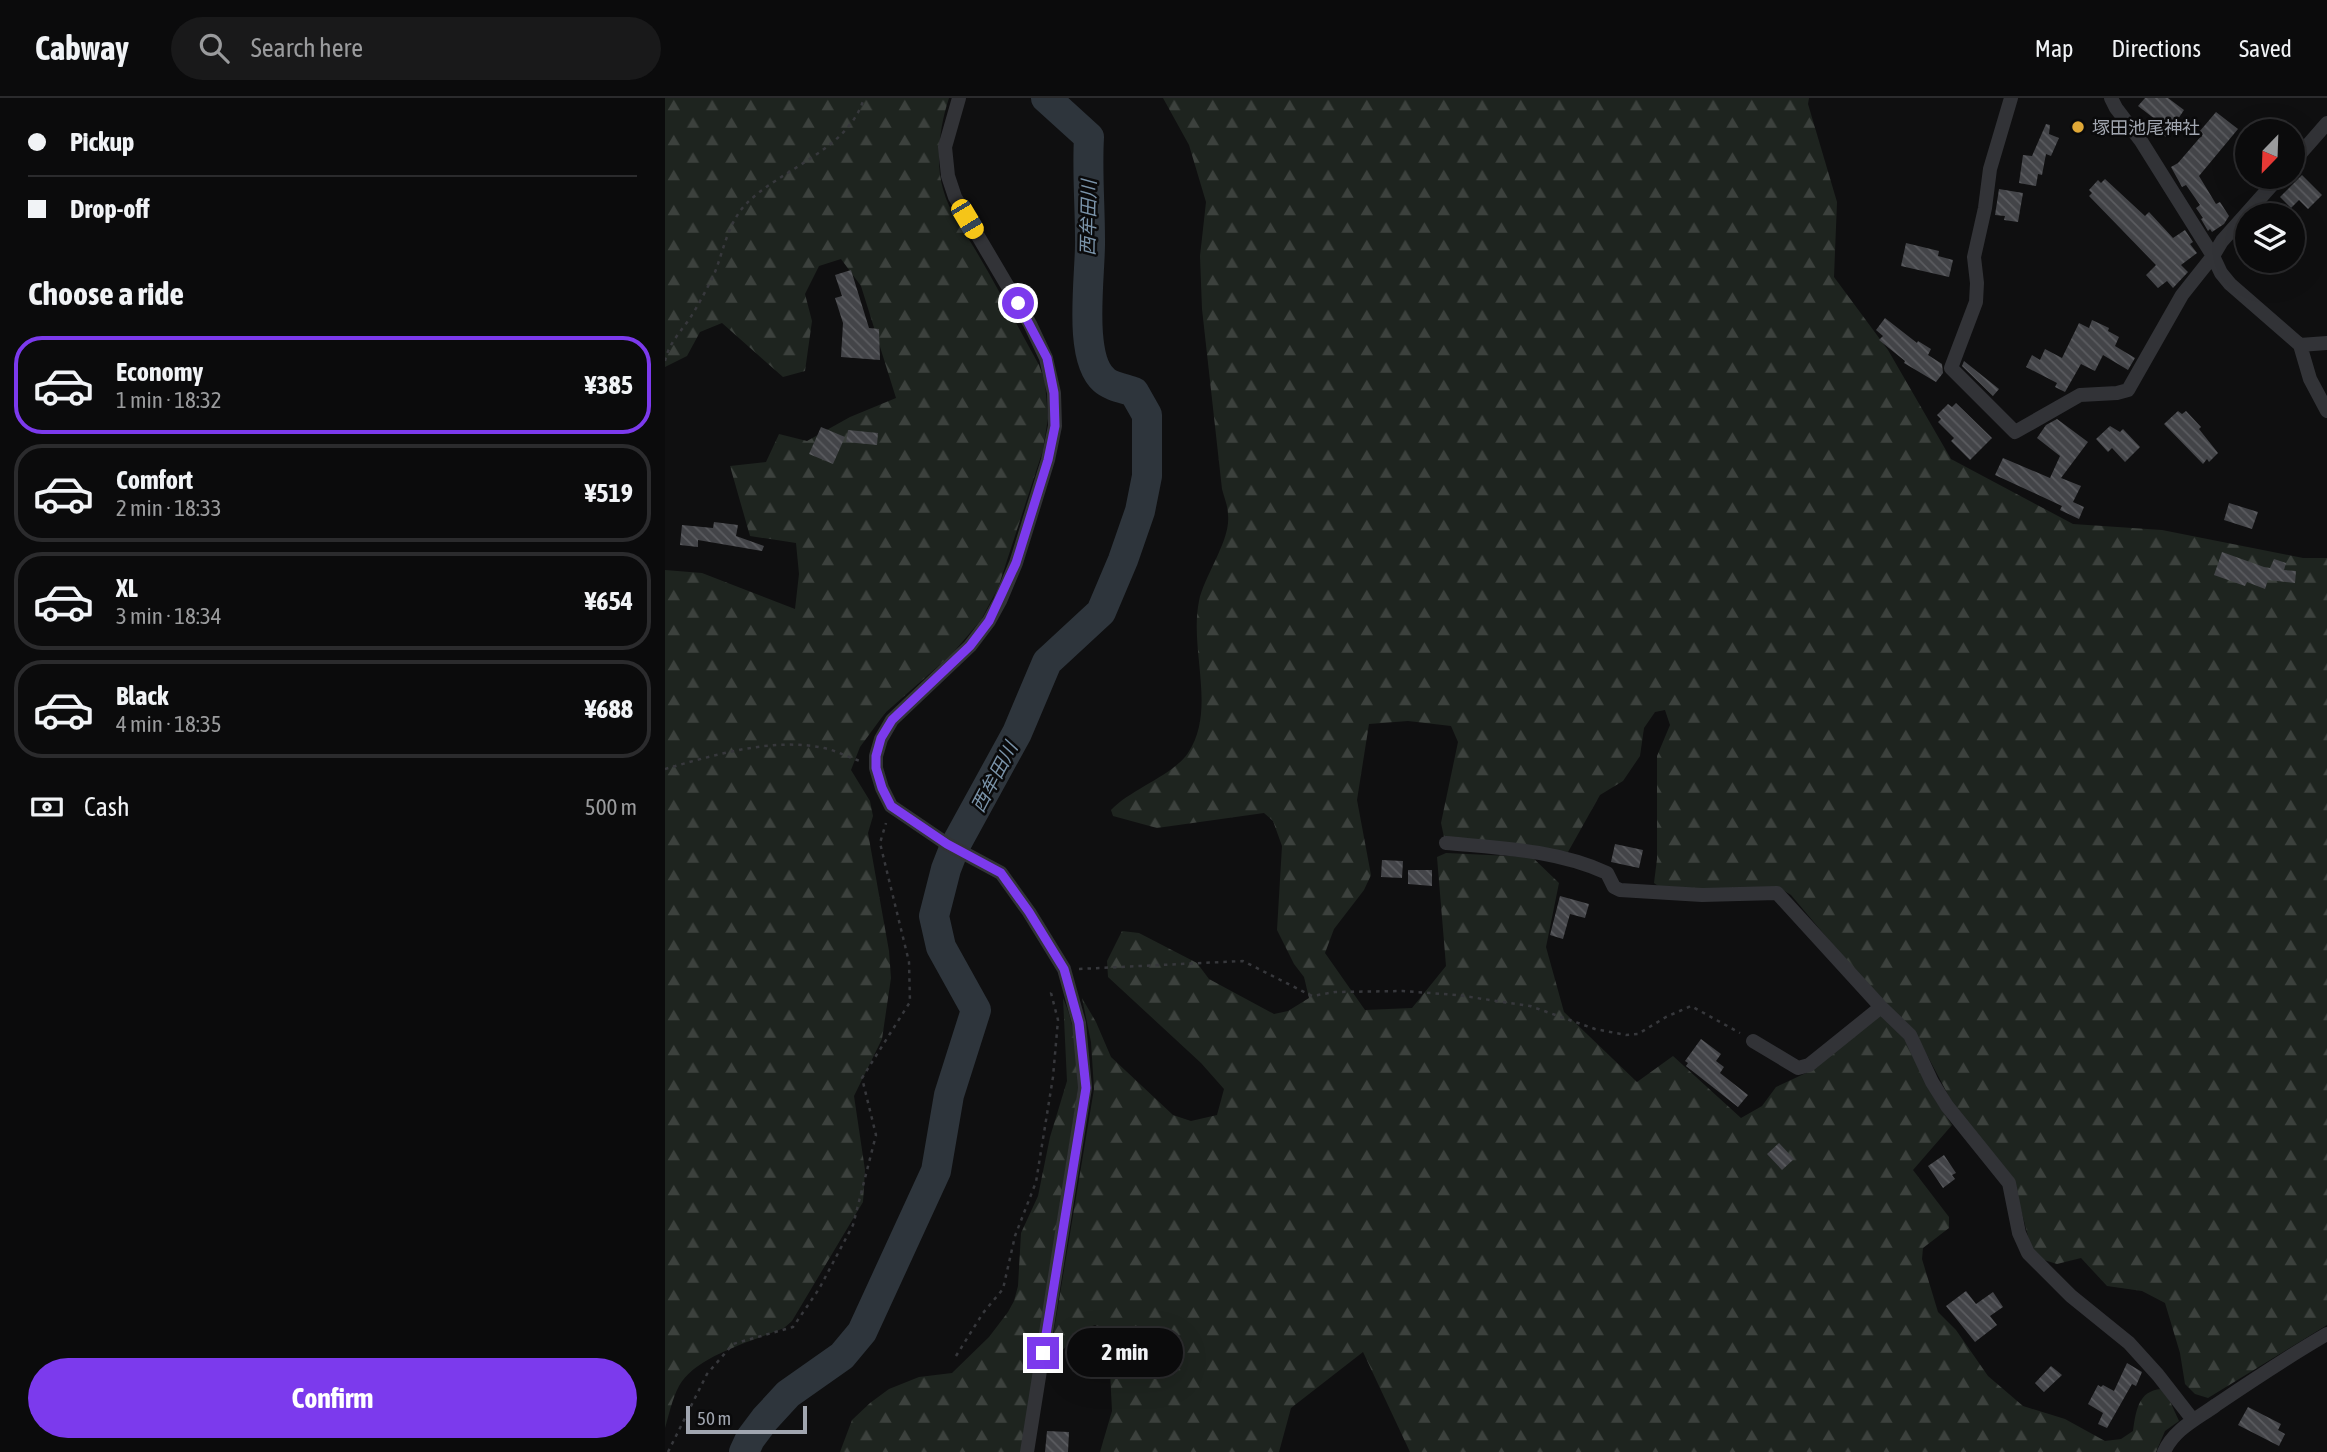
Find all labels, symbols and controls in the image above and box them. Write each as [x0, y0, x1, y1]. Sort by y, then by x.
search box [171, 17, 661, 80]
text: Cabway [35, 29, 129, 67]
icon: search [195, 29, 233, 67]
text: Search here [251, 33, 363, 63]
text: Map [2035, 35, 2073, 62]
text: Directions [2111, 35, 2201, 62]
text: Saved [2239, 35, 2292, 62]
place label: 塚田池尾神社 [2092, 117, 2200, 138]
marker: 塚田池尾神社 [2070, 119, 2086, 135]
north arrow [2235, 119, 2305, 189]
map controls [2235, 119, 2305, 273]
text: Pickup [70, 127, 134, 157]
water label: 西牟田川 [1076, 178, 1100, 256]
text: Drop-off [70, 194, 150, 224]
car [948, 196, 987, 242]
button: layers [2235, 203, 2305, 273]
text: Choose a ride [28, 275, 184, 312]
route start [1002, 287, 1034, 319]
icon: car [32, 354, 95, 417]
text: Economy [116, 357, 203, 387]
text: ¥385 [585, 370, 633, 400]
text: 1 min · 18:32 [116, 387, 222, 413]
icon: car [32, 462, 95, 525]
text: Comfort [116, 465, 193, 495]
text: ¥519 [585, 478, 633, 508]
text: 2 min · 18:33 [116, 495, 222, 521]
icon: car [32, 570, 95, 633]
text: XL [116, 573, 138, 603]
text: ¥654 [585, 586, 633, 616]
text: 3 min · 18:34 [116, 603, 222, 629]
icon: car [32, 678, 95, 741]
text: Black [116, 681, 168, 711]
text: ¥688 [585, 694, 633, 724]
text: 4 min · 18:35 [116, 711, 222, 737]
water label: 西牟田川 [966, 737, 1022, 816]
icon: cash [28, 788, 66, 826]
text: Cash [84, 792, 130, 822]
text: 500 m [585, 794, 637, 820]
callout: 2 min [1067, 1328, 1183, 1378]
route end [1027, 1337, 1059, 1369]
text: 2 min [1102, 1339, 1148, 1365]
button: Confirm [28, 1358, 637, 1438]
scale bar [686, 1403, 807, 1435]
text: 50 m [697, 1407, 731, 1429]

